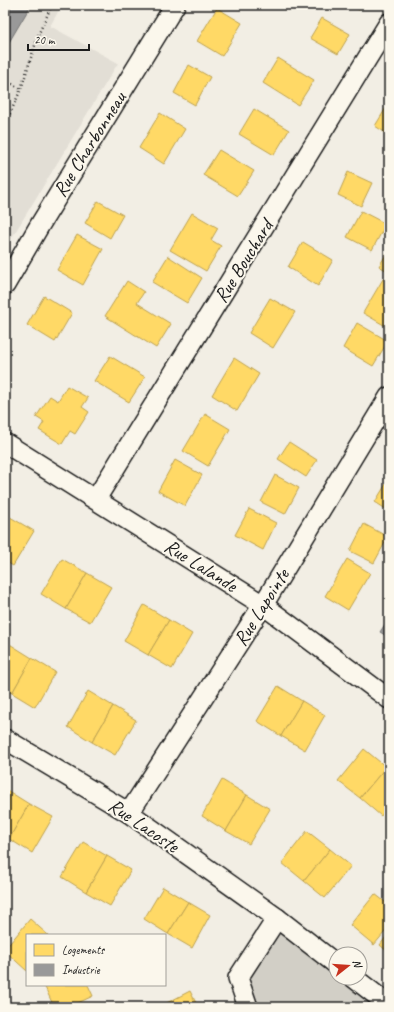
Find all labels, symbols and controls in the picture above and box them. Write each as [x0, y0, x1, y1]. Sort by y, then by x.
scale bar [28, 26, 89, 52]
text: 20 m [34, 32, 56, 48]
street label: Rue Charbonneau [47, 86, 132, 201]
street label: Rue Bouchard [208, 213, 280, 307]
street label: Rue Lalande [160, 533, 243, 598]
street label: Rue Lapointe [228, 563, 296, 650]
street label: Rue Lacoste [104, 793, 185, 859]
legend [26, 934, 166, 986]
text: Logements [62, 942, 105, 958]
north arrow [328, 946, 368, 986]
text: N [350, 958, 366, 970]
text: Industrie [62, 962, 101, 978]

